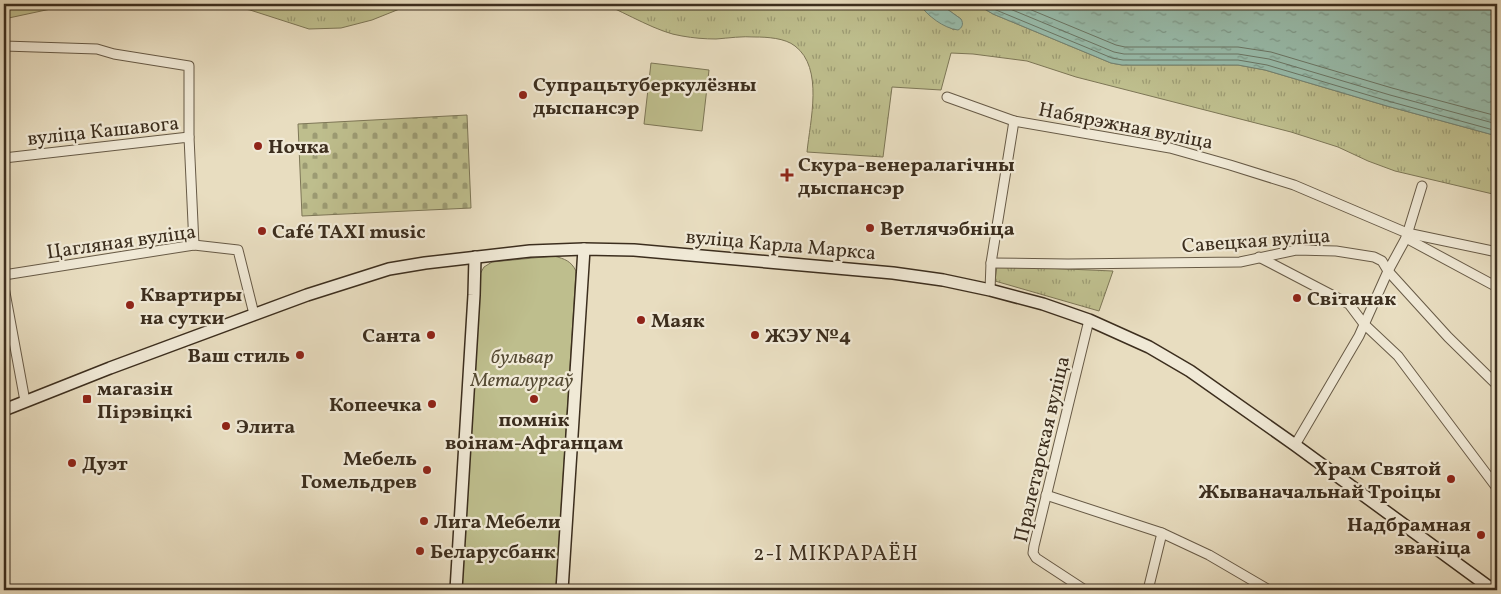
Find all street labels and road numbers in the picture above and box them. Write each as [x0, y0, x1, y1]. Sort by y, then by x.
street label: Набярэжная вуліца [1036, 96, 1215, 158]
street label: вуліца Кашавога [26, 110, 181, 154]
street label: Цагляная вуліца [45, 219, 198, 267]
street label: Савецкая вуліца [1181, 223, 1331, 261]
street label: вуліца Карла Маркса [685, 224, 877, 268]
street label: Пралетарская вуліца [1008, 354, 1078, 545]

